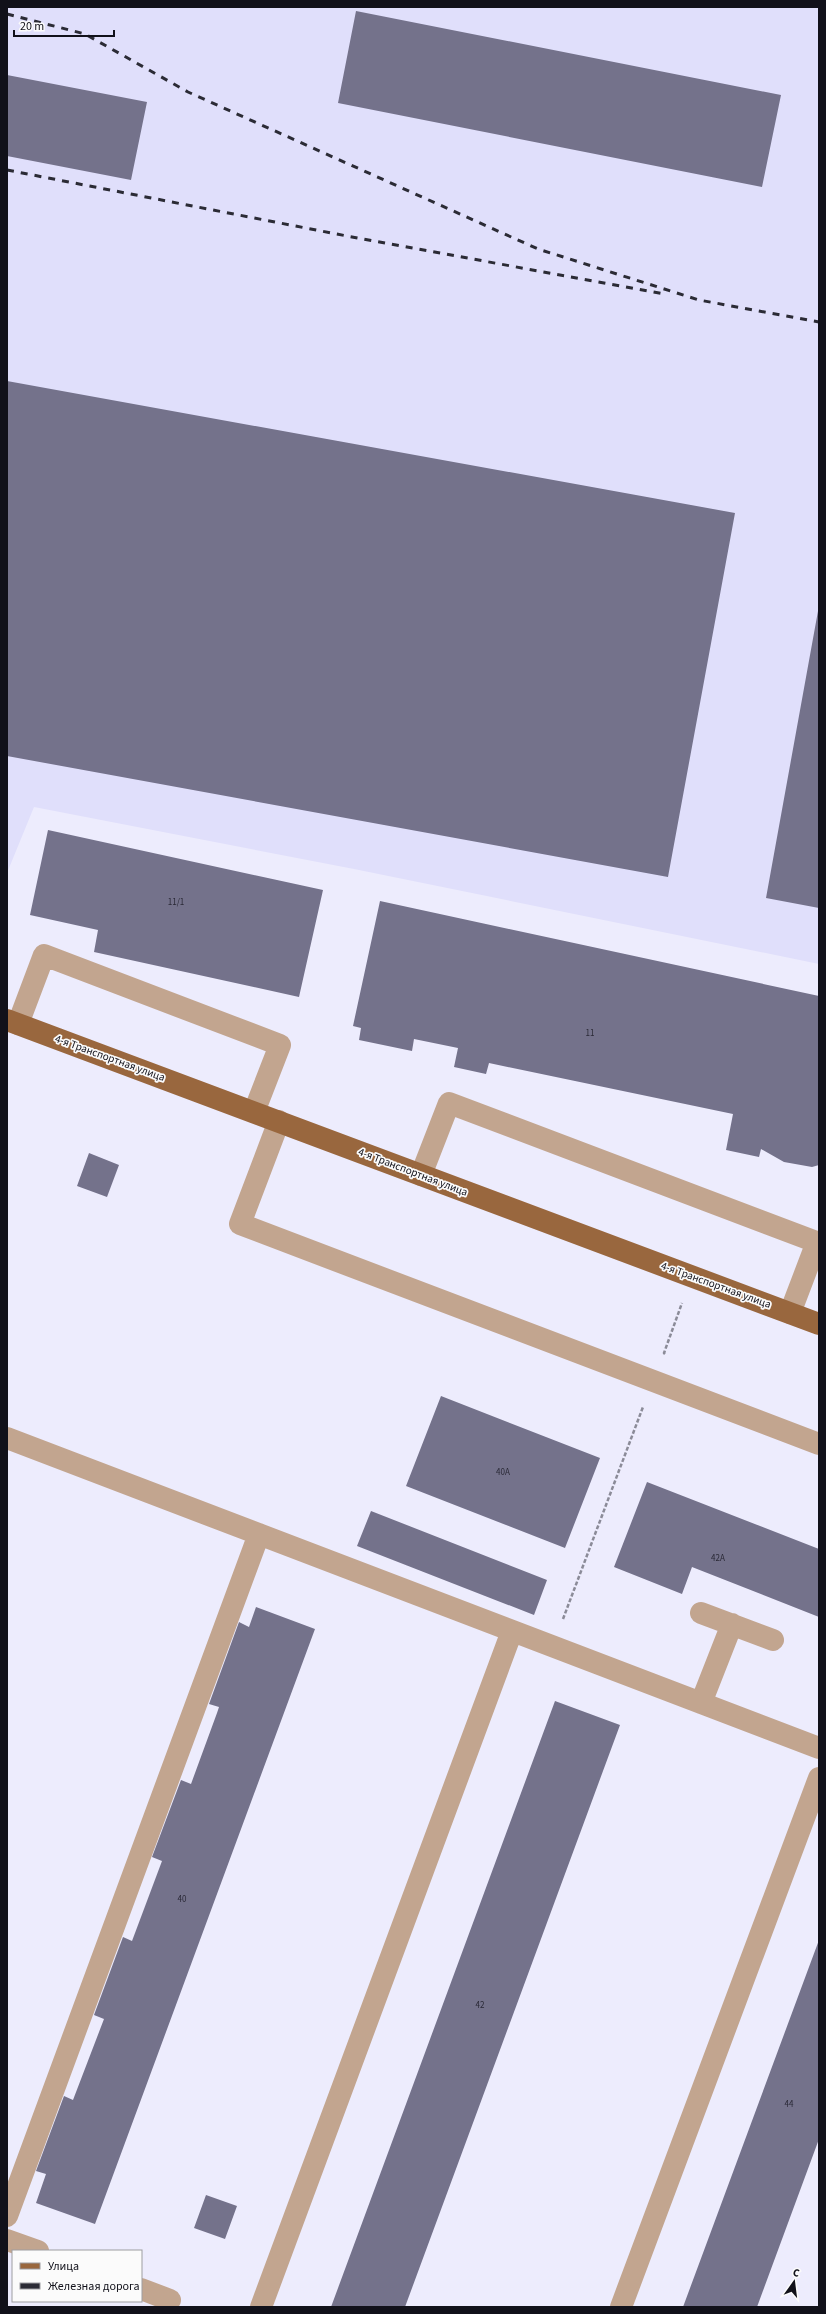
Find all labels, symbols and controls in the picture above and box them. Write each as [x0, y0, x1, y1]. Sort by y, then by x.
scale bar [14, 12, 114, 38]
text: 20 m [20, 18, 44, 35]
house number: 11/1 [168, 896, 184, 909]
house number: 11 [586, 1027, 594, 1040]
street label: 4-я Транспортная улица [53, 1031, 167, 1085]
street label: 4-я Транспортная улица [356, 1144, 470, 1200]
street label: 4-я Транспортная улица [659, 1258, 773, 1312]
house number: 40А [496, 1466, 510, 1479]
house number: 42А [711, 1552, 725, 1565]
house number: 40 [178, 1893, 187, 1906]
house number: 42 [476, 1999, 485, 2012]
house number: 44 [785, 2098, 794, 2111]
legend [12, 2250, 142, 2302]
text: Улица [48, 2258, 79, 2275]
north arrow [774, 2262, 814, 2302]
text: С [791, 2265, 802, 2281]
text: Железная дорога [48, 2278, 140, 2295]

